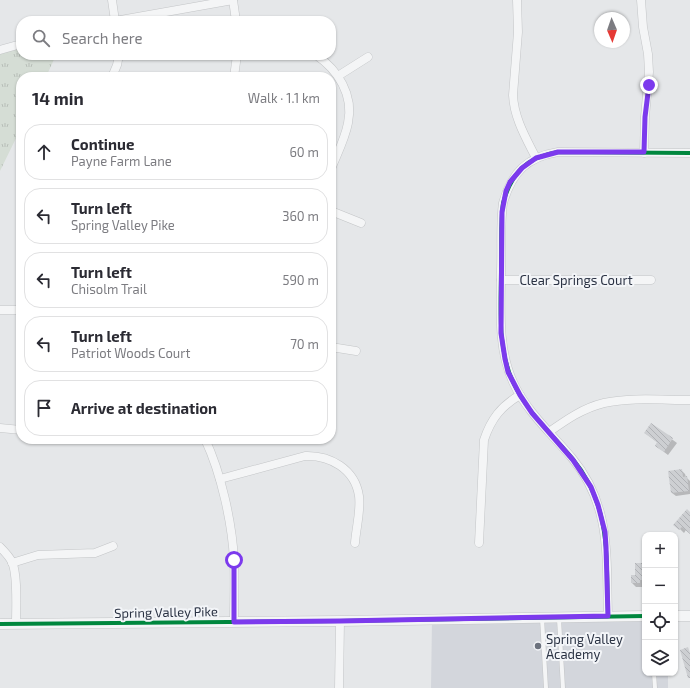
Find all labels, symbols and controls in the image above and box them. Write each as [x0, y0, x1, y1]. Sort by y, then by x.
north arrow [594, 12, 630, 48]
search box [16, 16, 336, 60]
icon: search [30, 27, 52, 49]
text: Search here [62, 29, 143, 47]
route end [640, 76, 658, 94]
text: 14 min [32, 88, 84, 108]
text: Walk · 1.1 km [248, 90, 320, 106]
text: Continue [71, 135, 134, 153]
icon: ahead [33, 141, 55, 163]
text: 60 m [289, 144, 319, 160]
text: Payne Farm Lane [71, 153, 172, 169]
text: Turn left [71, 199, 132, 217]
icon: left [33, 205, 55, 227]
text: 360 m [282, 208, 319, 224]
text: Spring Valley Pike [71, 217, 175, 233]
text: Turn left [71, 263, 132, 281]
icon: left [33, 269, 55, 291]
text: 590 m [282, 272, 319, 288]
street label: Clear Springs Court [519, 272, 633, 288]
text: Chisolm Trail [71, 281, 147, 297]
text: Turn left [71, 327, 132, 345]
icon: left [33, 333, 55, 355]
text: 70 m [290, 336, 319, 352]
text: Patriot Woods Court [71, 345, 190, 361]
icon: arrive [33, 397, 55, 419]
text: Arrive at destination [71, 399, 217, 417]
map controls [642, 532, 678, 676]
button: + [642, 532, 678, 568]
route start [225, 551, 243, 569]
button: − [642, 568, 678, 604]
street label: Spring Valley Pike [114, 603, 218, 621]
button: locate [642, 604, 678, 640]
place label: Spring Valley Academy [546, 631, 623, 662]
button: layers [642, 640, 678, 676]
marker: Spring Valley Academy [533, 641, 543, 651]

